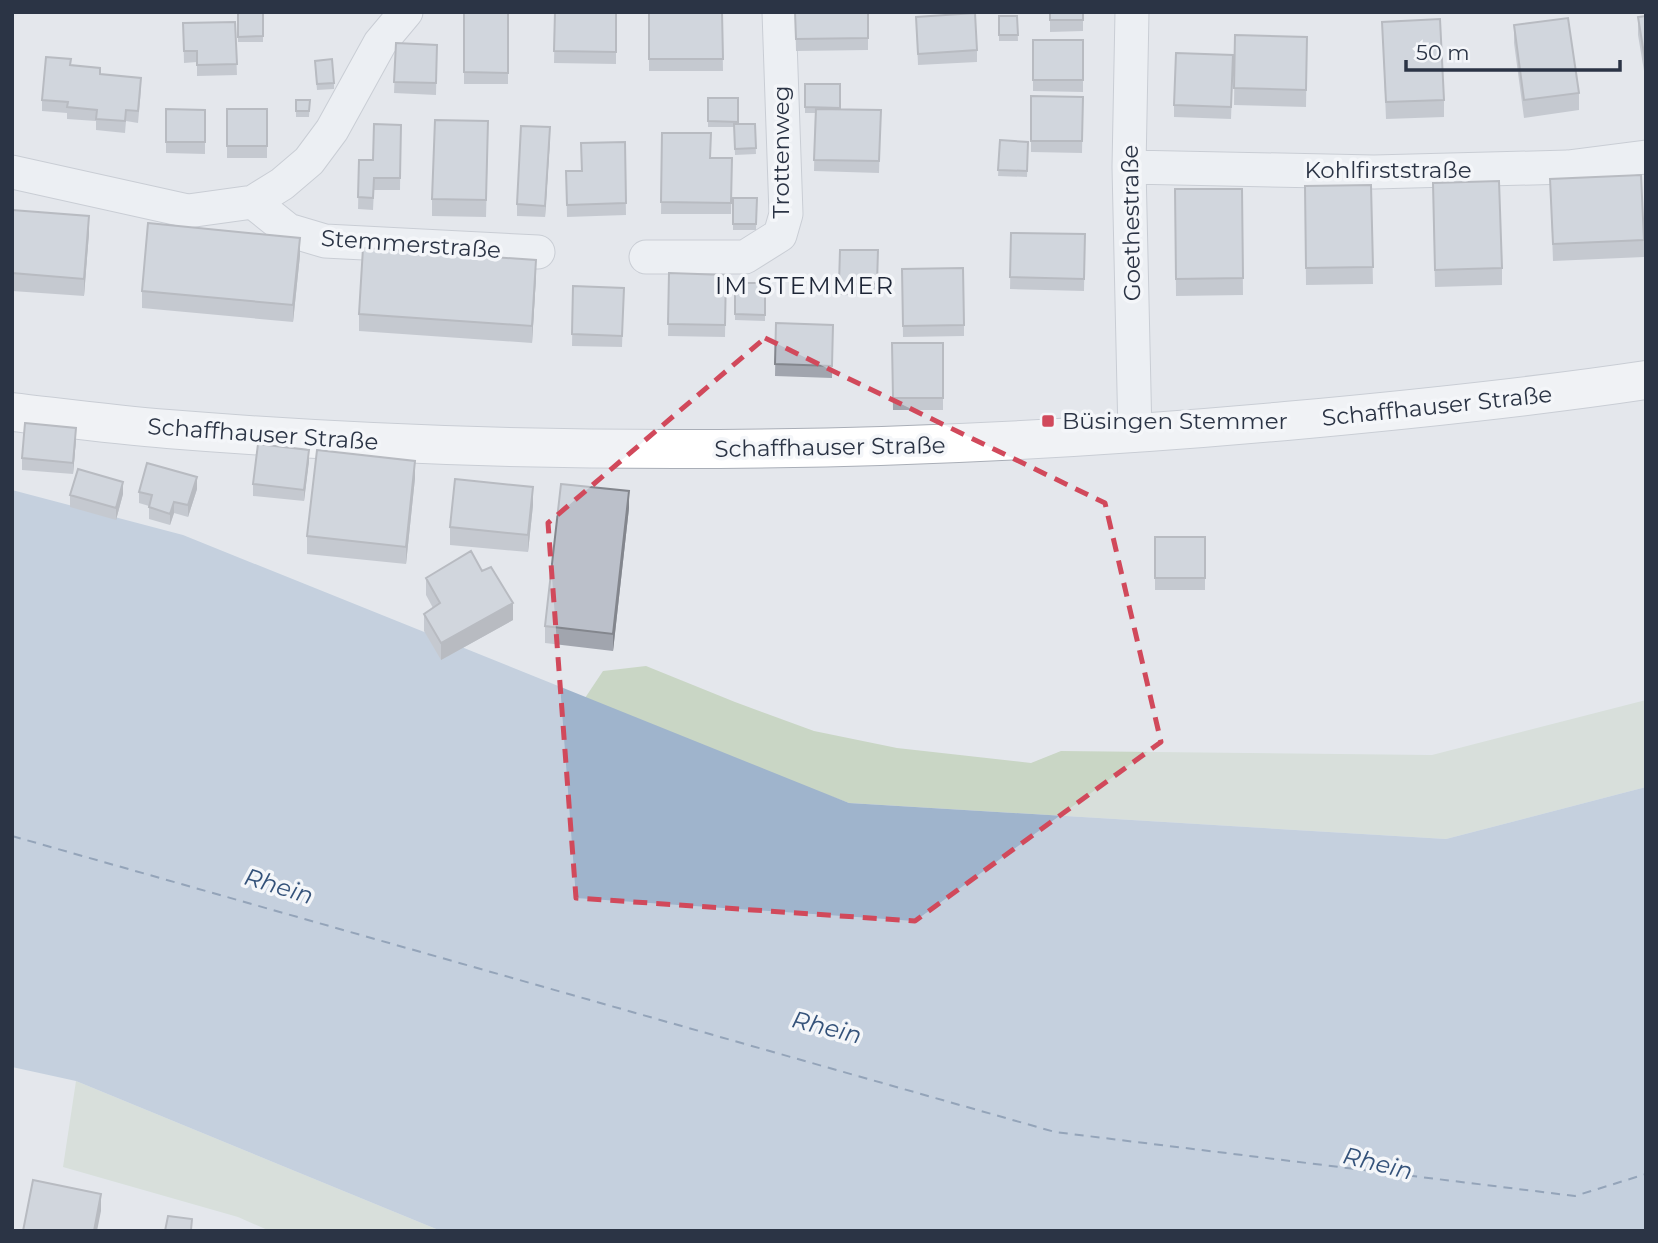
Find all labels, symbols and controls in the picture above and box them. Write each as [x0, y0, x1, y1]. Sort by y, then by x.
scale bar [1406, 28, 1620, 72]
text: 50 m [1416, 40, 1470, 65]
street label: Trottenweg [767, 86, 795, 218]
street label: Goethestraße [1116, 144, 1146, 302]
street label: Kohlfirststraße [1304, 156, 1472, 184]
street label: Stemmerstraße [320, 224, 502, 264]
district label: IM STEMMER [715, 271, 895, 300]
street label: Schaffhauser Straße [1321, 380, 1553, 432]
place label: Büsingen Stemmer [1062, 407, 1288, 435]
street label: Schaffhauser Straße [147, 412, 379, 456]
marker: Büsingen Stemmer [1040, 413, 1056, 429]
street label: Schaffhauser Straße [714, 431, 946, 463]
water label: Rhein [241, 862, 317, 910]
water label: Rhein [789, 1004, 865, 1050]
water label: Rhein [1340, 1140, 1416, 1186]

